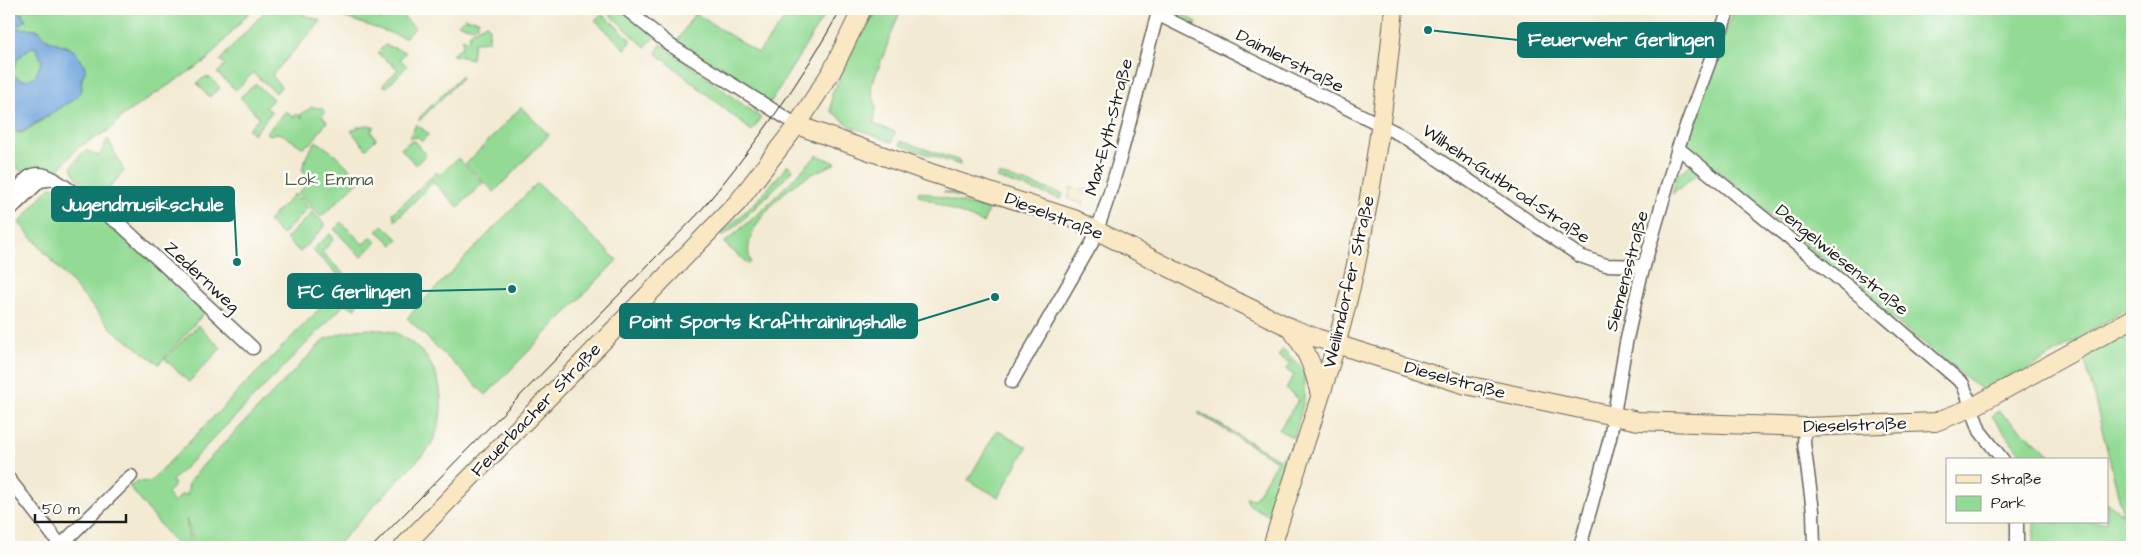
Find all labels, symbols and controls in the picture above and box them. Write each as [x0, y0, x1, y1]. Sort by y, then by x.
street label: Daimlerstraße [1232, 23, 1348, 99]
callout: Feuerwehr Gerlingen [1518, 23, 1724, 57]
text: Feuerwehr Gerlingen [1528, 27, 1714, 55]
street label: Max-Eyth-Straße [1079, 55, 1140, 199]
street label: Wilhelm-Gutbrod-Straße [1417, 118, 1595, 250]
park label: Lok Emma [285, 167, 373, 192]
street label: Dieselstraße [1001, 186, 1107, 246]
callout: Jugendmusikschule [52, 187, 234, 221]
text: Jugendmusikschule [61, 192, 224, 220]
street label: Weilimdorfer Straße [1317, 193, 1381, 371]
street label: Dengelwiesenstraße [1769, 198, 1914, 323]
street label: Siemensstraße [1599, 208, 1655, 334]
street label: Zedernweg [158, 235, 245, 319]
callout: FC Gerlingen [288, 274, 421, 308]
text: FC Gerlingen [297, 279, 411, 307]
callout: Point Sports Krafttrainingshalle [620, 304, 917, 338]
text: Point Sports Krafttrainingshalle [629, 309, 907, 337]
street label: Feuerbacher Straße [465, 337, 607, 483]
street label: Dieselstraße [1402, 355, 1509, 406]
street label: Dieselstraße [1803, 411, 1907, 439]
legend [1946, 458, 2108, 524]
text: Straße [1991, 469, 2041, 490]
scale bar [35, 491, 126, 523]
text: Park [1991, 493, 2026, 514]
text: 50 m [42, 499, 80, 520]

